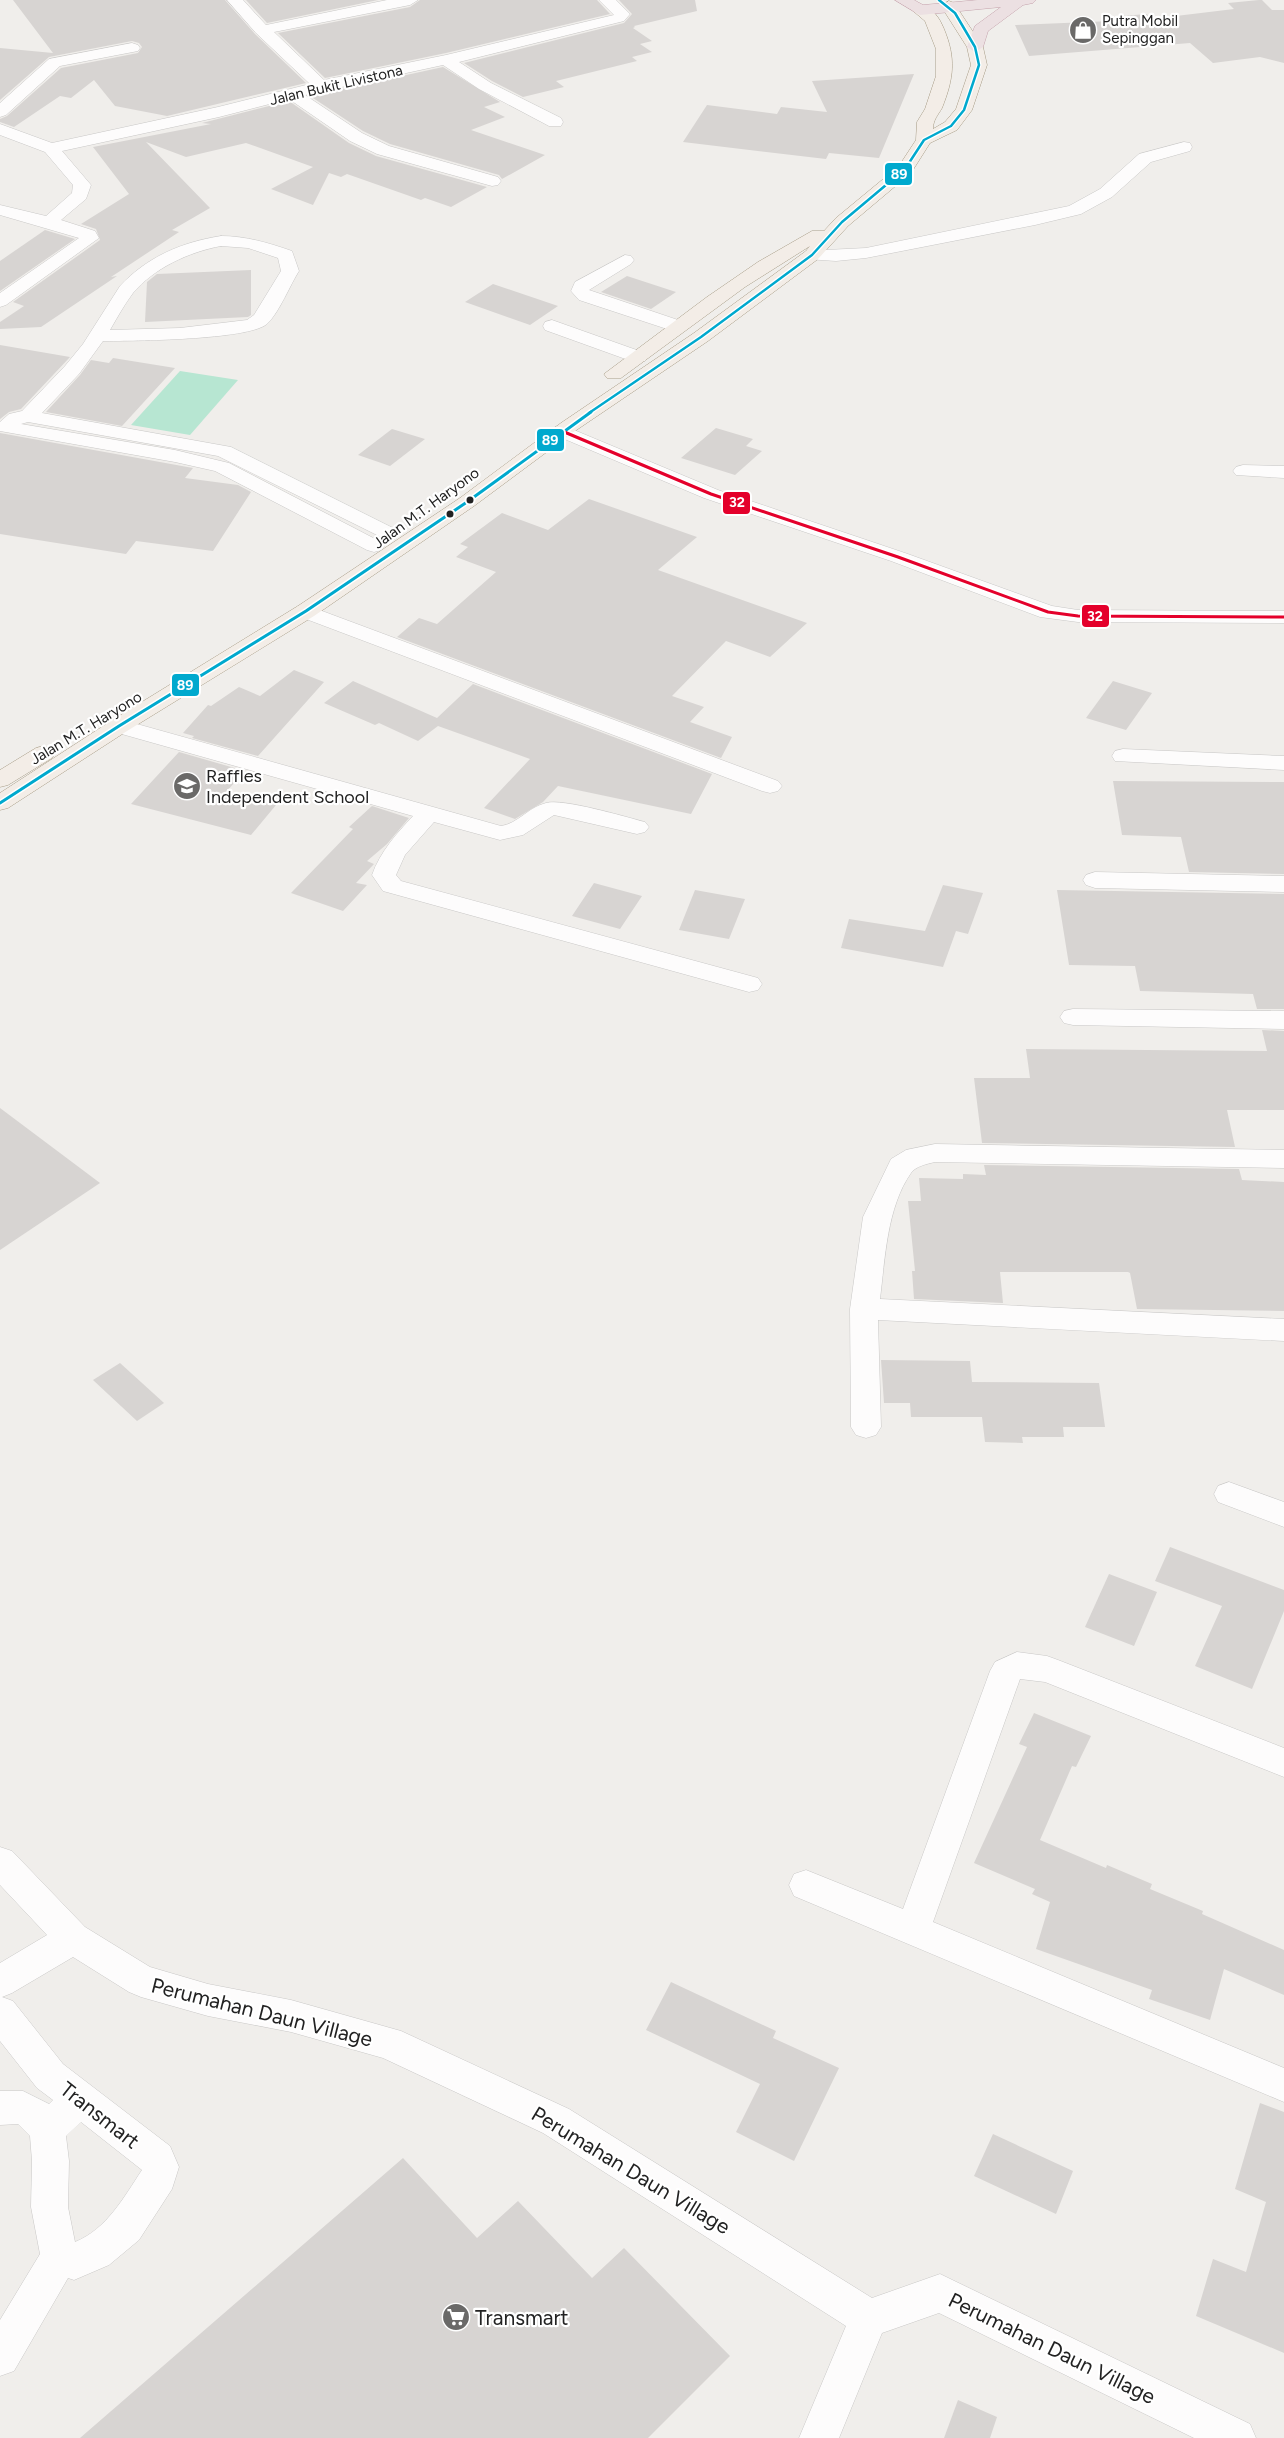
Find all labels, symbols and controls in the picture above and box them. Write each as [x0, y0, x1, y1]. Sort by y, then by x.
place label: Putra Mobil Sepinggan [1102, 12, 1178, 47]
shop icon: Putra Mobil Sepinggan [1068, 15, 1098, 45]
street label: Jalan Bukit Livistona [268, 61, 404, 109]
line badge: 89 [884, 162, 913, 186]
text: 89 [891, 166, 907, 183]
line badge: 89 [536, 428, 565, 452]
text: 89 [542, 432, 558, 449]
street label: Jalan M.T. Haryono [369, 463, 483, 553]
line badge: 32 [722, 491, 751, 515]
text: 32 [729, 494, 745, 511]
unlabelled marker [465, 495, 475, 505]
unlabelled marker [445, 509, 455, 519]
line badge: 32 [1081, 604, 1110, 628]
text: 32 [1087, 608, 1103, 625]
line badge: 89 [171, 673, 200, 697]
text: 89 [177, 677, 193, 694]
street label: Jalan M.T. Haryono [27, 687, 145, 768]
place label: Raffles Independent School [206, 765, 369, 808]
school or university icon: Raffles Independent School [172, 771, 202, 801]
street label: Perumahan Daun Village [149, 1972, 375, 2052]
street label: Transmart [55, 2076, 145, 2154]
street label: Perumahan Daun Village [527, 2101, 735, 2239]
street label: Perumahan Daun Village [944, 2287, 1160, 2409]
supermarket icon: Transmart [441, 2302, 471, 2332]
place label: Transmart [475, 2305, 569, 2330]

